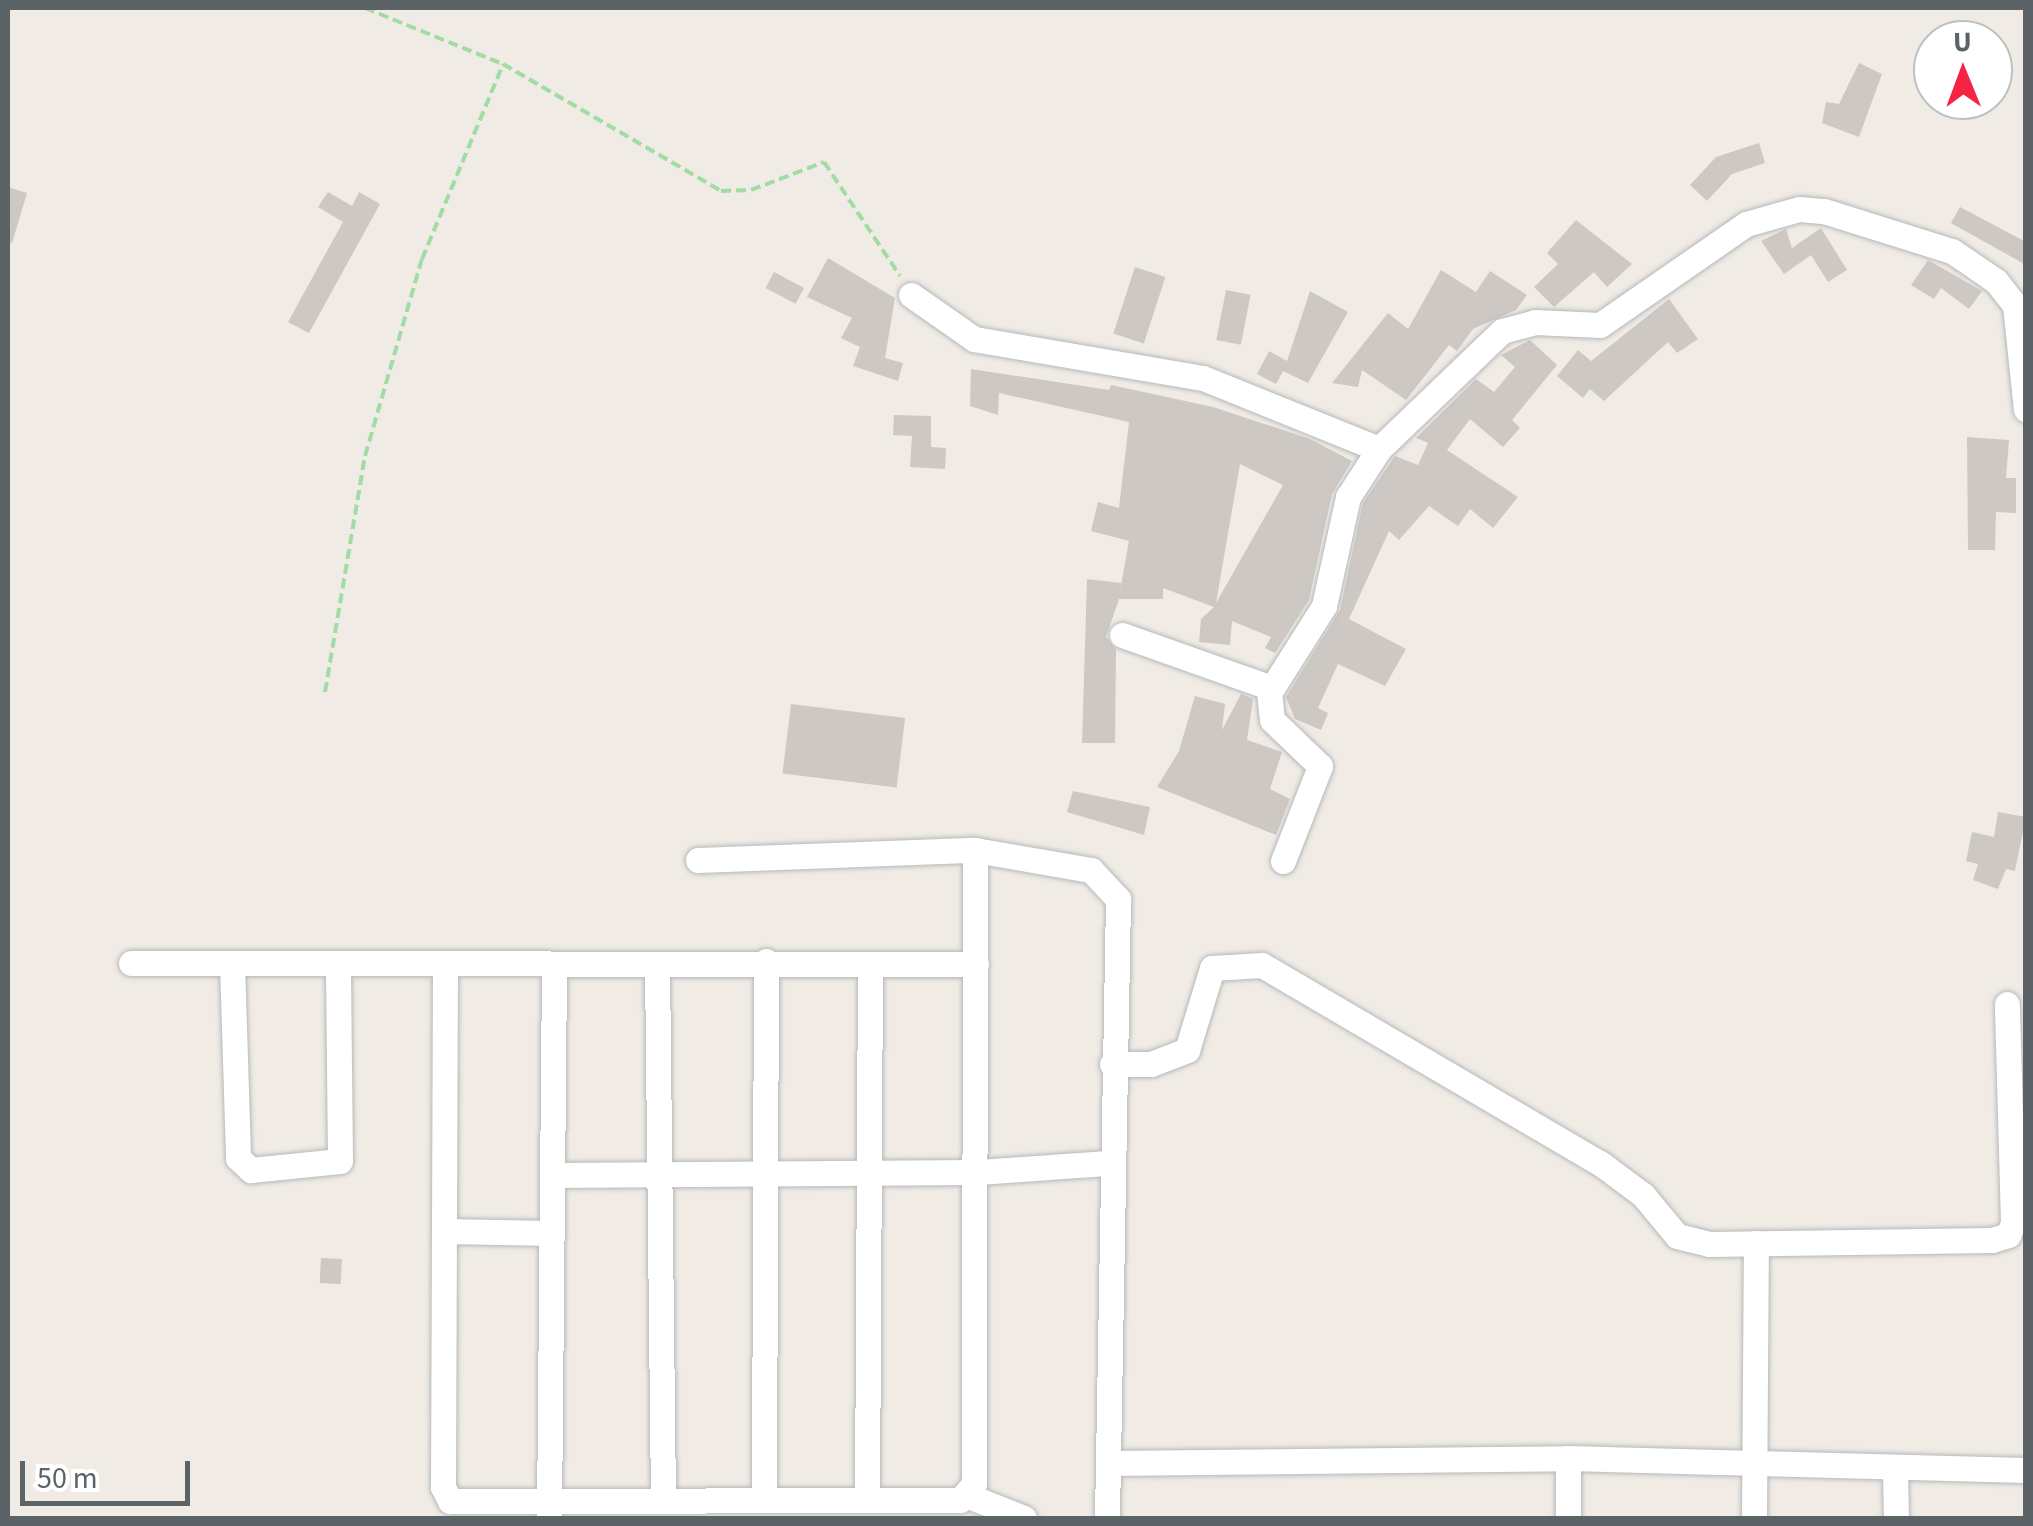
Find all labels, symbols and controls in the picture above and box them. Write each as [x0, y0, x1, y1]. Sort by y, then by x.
north arrow [1913, 20, 2013, 120]
text: U [1953, 22, 1972, 62]
scale bar [25, 1441, 195, 1503]
text: 50 m [37, 1457, 98, 1500]

